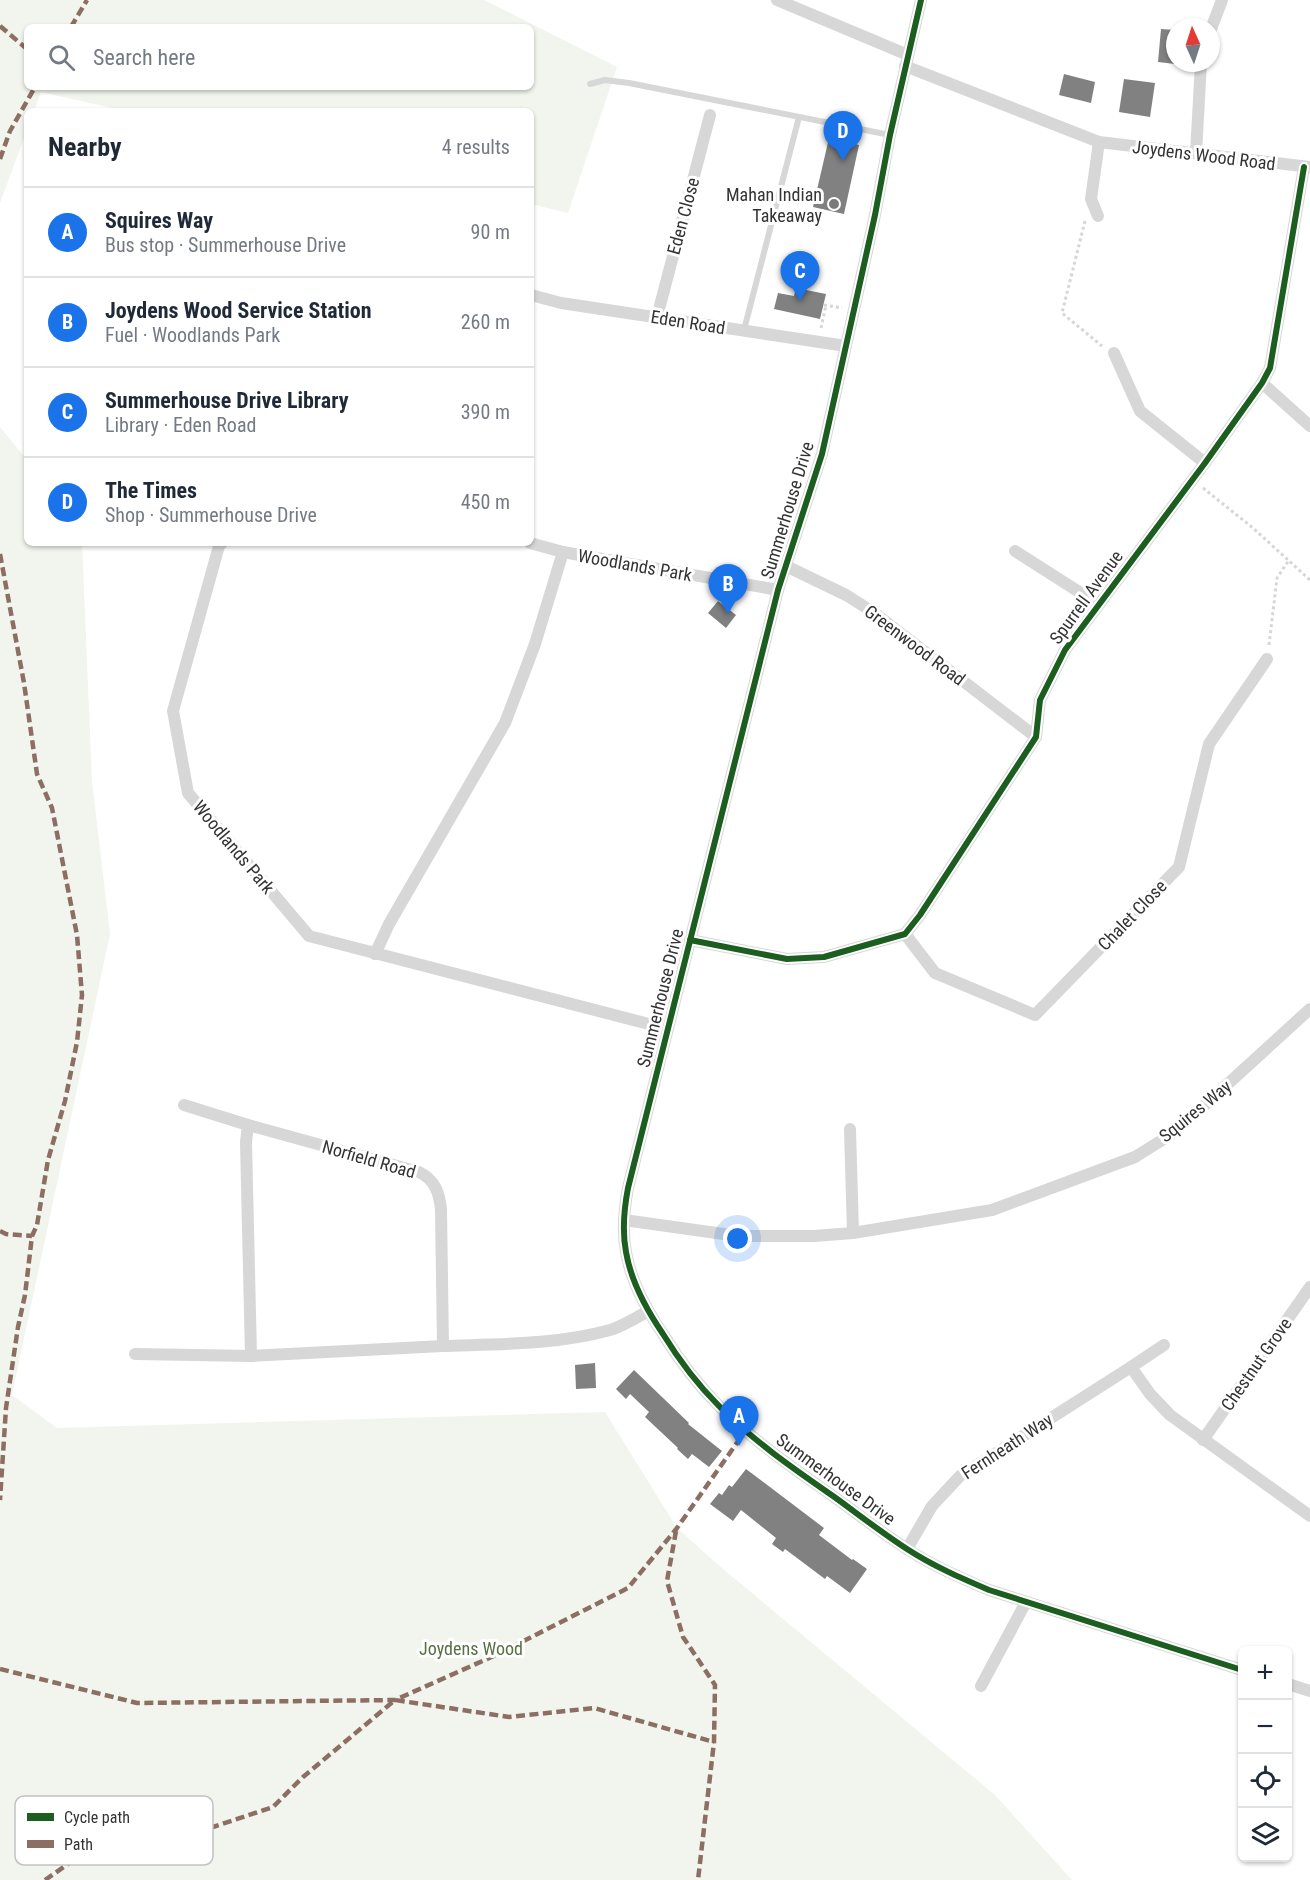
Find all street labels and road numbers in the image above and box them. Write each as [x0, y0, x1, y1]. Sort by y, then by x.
street label: Joydens Wood Road [1131, 136, 1277, 174]
street label: Eden Close [663, 175, 703, 257]
street label: Eden Road [649, 306, 727, 338]
street label: Summerhouse Drive [756, 439, 818, 581]
street label: Woodlands Park [576, 545, 694, 585]
street label: Spurrell Avenue [1045, 546, 1127, 648]
street label: Greenwood Road [861, 600, 969, 690]
street label: Woodlands Park [189, 796, 279, 898]
street label: Chalet Close [1093, 875, 1171, 955]
street label: Summerhouse Drive [633, 926, 687, 1070]
street label: Squires Way [1155, 1075, 1236, 1146]
street label: Norfield Road [320, 1136, 418, 1182]
street label: Chestnut Grove [1216, 1313, 1296, 1415]
street label: Fernheath Way [957, 1408, 1057, 1483]
street label: Summerhouse Drive [772, 1429, 900, 1529]

